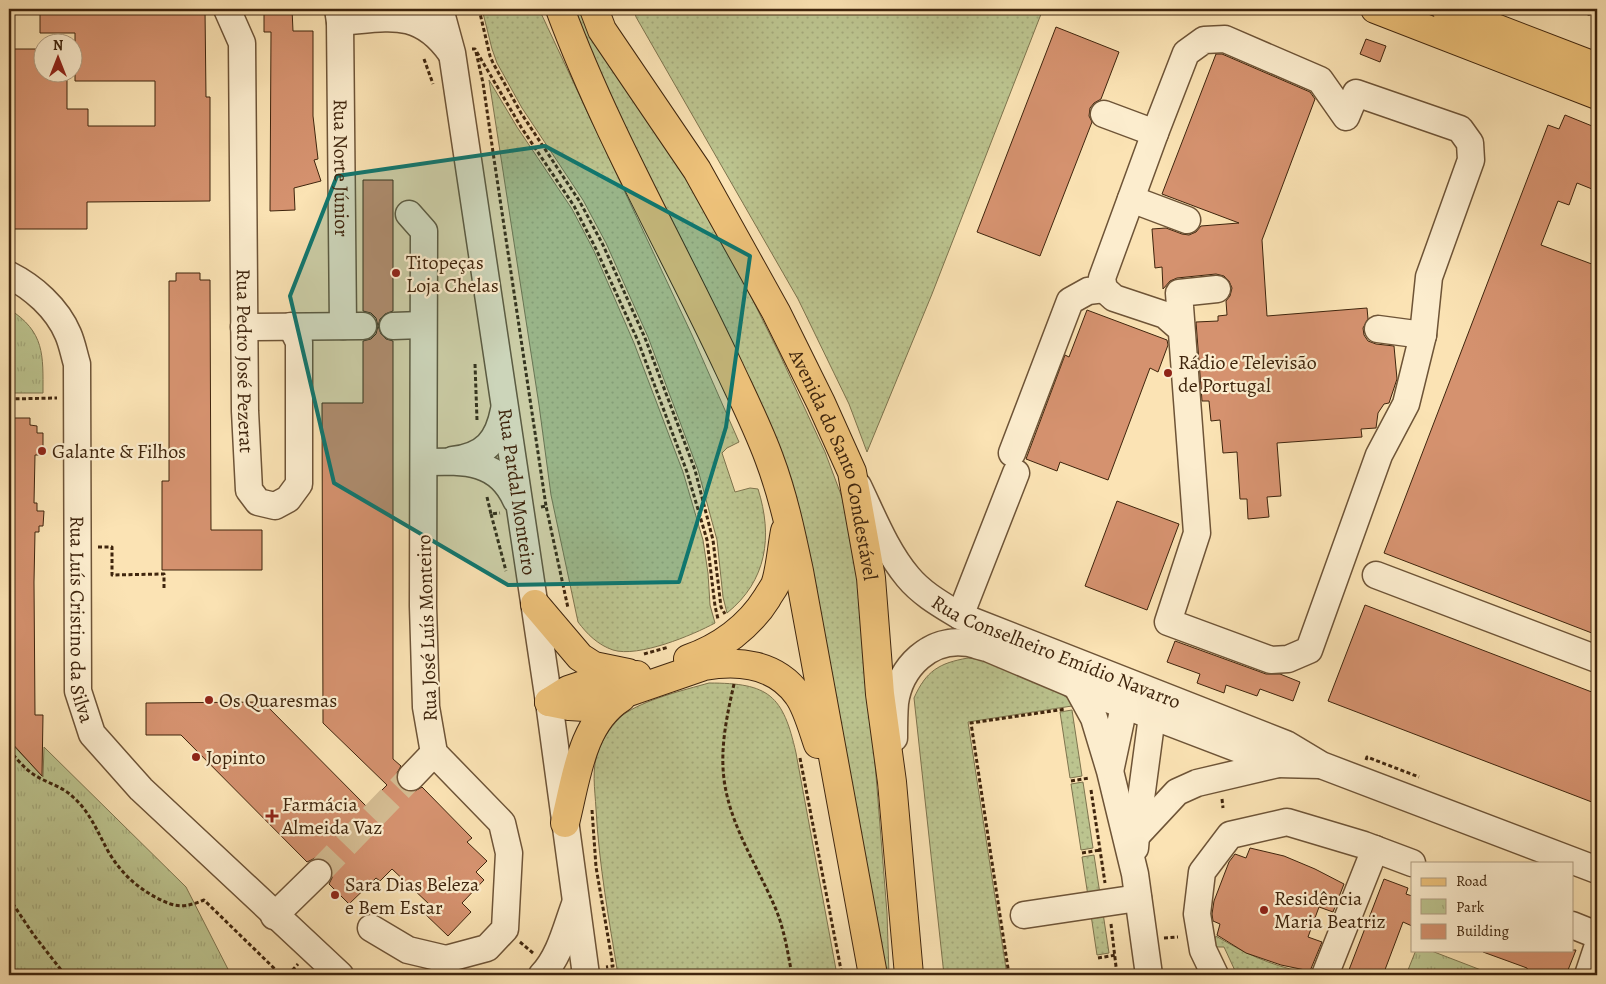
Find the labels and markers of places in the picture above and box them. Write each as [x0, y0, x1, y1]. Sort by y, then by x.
place label: Titopeças Loja Chelas [406, 249, 499, 299]
marker: Titopeças Loja Chelas [390, 267, 402, 279]
place label: Rádio e Televisão de Portugal [1178, 349, 1317, 399]
marker: Rádio e Televisão de Portugal [1162, 367, 1174, 379]
place label: Galante & Filhos [52, 438, 186, 465]
marker: Galante & Filhos [36, 445, 48, 457]
place label: Os Quaresmas [219, 687, 337, 714]
marker: Os Quaresmas [203, 694, 215, 706]
place label: Jopinto [206, 744, 265, 771]
marker: Jopinto [190, 751, 202, 763]
place label: Farmácia Almeida Vaz [281, 791, 383, 841]
marker: Farmácia Almeida Vaz [266, 810, 278, 822]
place label: Sara Dias Beleza e Bem Estar [345, 871, 480, 921]
place label: Residência Maria Beatriz [1274, 885, 1386, 935]
marker: Sara Dias Beleza e Bem Estar [329, 889, 341, 901]
marker: Residência Maria Beatriz [1258, 904, 1270, 916]

